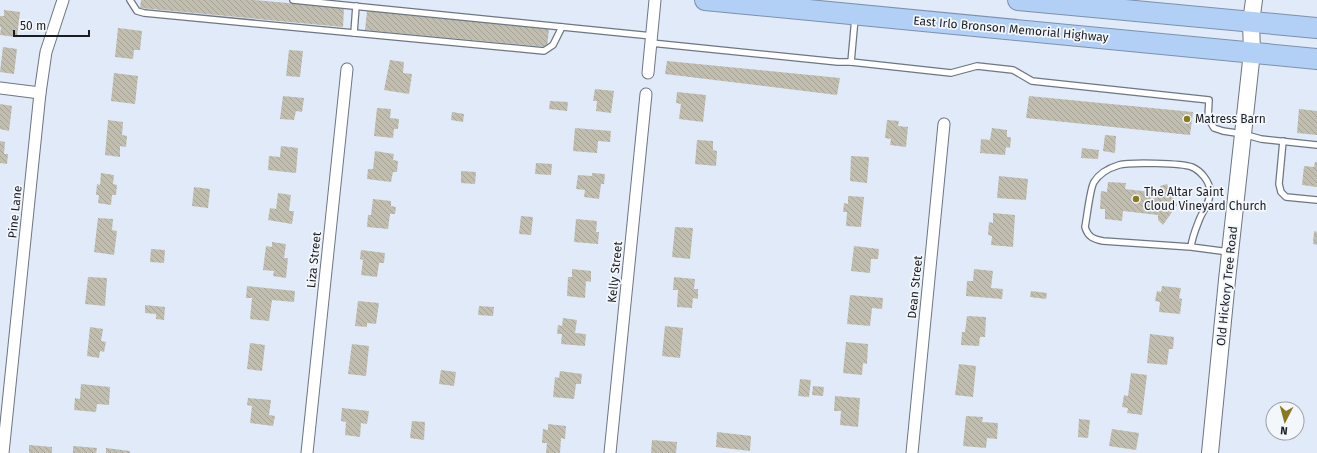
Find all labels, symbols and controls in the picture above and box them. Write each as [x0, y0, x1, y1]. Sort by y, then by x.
scale bar [14, 12, 89, 38]
street label: East Irlo Bronson Memorial Highway [913, 13, 1109, 45]
text: 50 m [20, 19, 46, 33]
place label: Matress Barn [1195, 112, 1266, 126]
marker: Matress Barn [1182, 114, 1192, 124]
street label: Pine Lane [5, 185, 25, 239]
place label: The Altar Saint Cloud Vineyard Church [1144, 185, 1267, 213]
marker: The Altar Saint Cloud Vineyard Church [1131, 194, 1141, 204]
street label: Old Hickory Tree Road [1214, 225, 1240, 347]
street label: Liza Street [304, 230, 324, 289]
street label: Kelly Street [605, 240, 625, 304]
street label: Dean Street [905, 254, 925, 319]
north arrow [1265, 401, 1305, 441]
text: N [1280, 424, 1288, 437]

